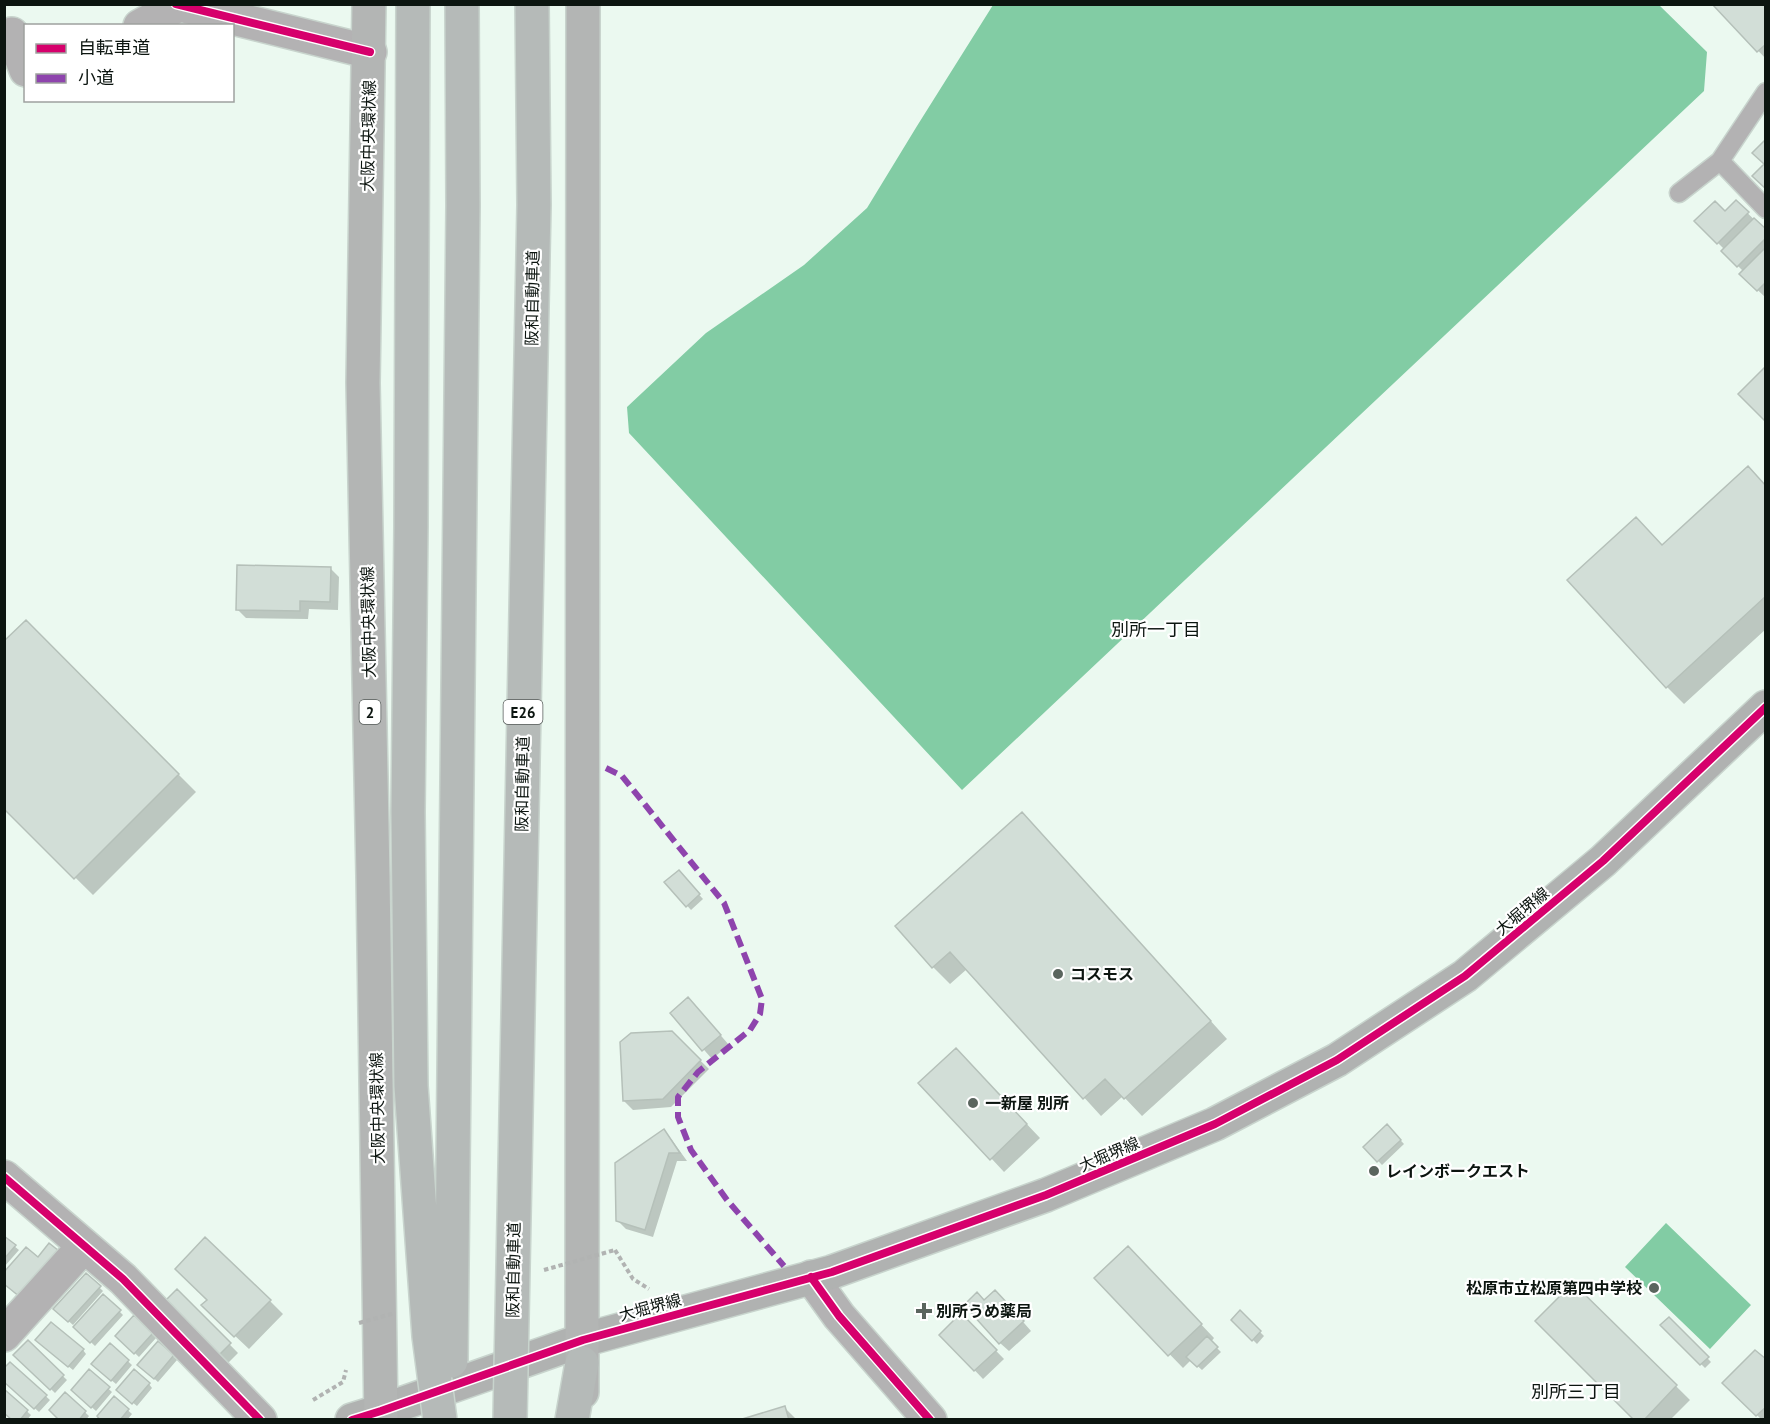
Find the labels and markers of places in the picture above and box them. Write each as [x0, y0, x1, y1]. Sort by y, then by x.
place label: コスモス [1070, 964, 1134, 984]
marker: コスモス [1051, 967, 1065, 981]
place label: 一新屋 別所 [985, 1093, 1069, 1113]
marker: 一新屋 別所 [966, 1096, 980, 1110]
place label: レインボークエスト [1386, 1161, 1530, 1181]
marker: レインボークエスト [1367, 1164, 1381, 1178]
place label: 松原市立松原第四中学校 [1466, 1278, 1642, 1298]
marker: 松原市立松原第四中学校 [1647, 1281, 1661, 1295]
place label: 別所うめ薬局 [936, 1301, 1032, 1321]
marker: 別所うめ薬局 [917, 1304, 931, 1318]

